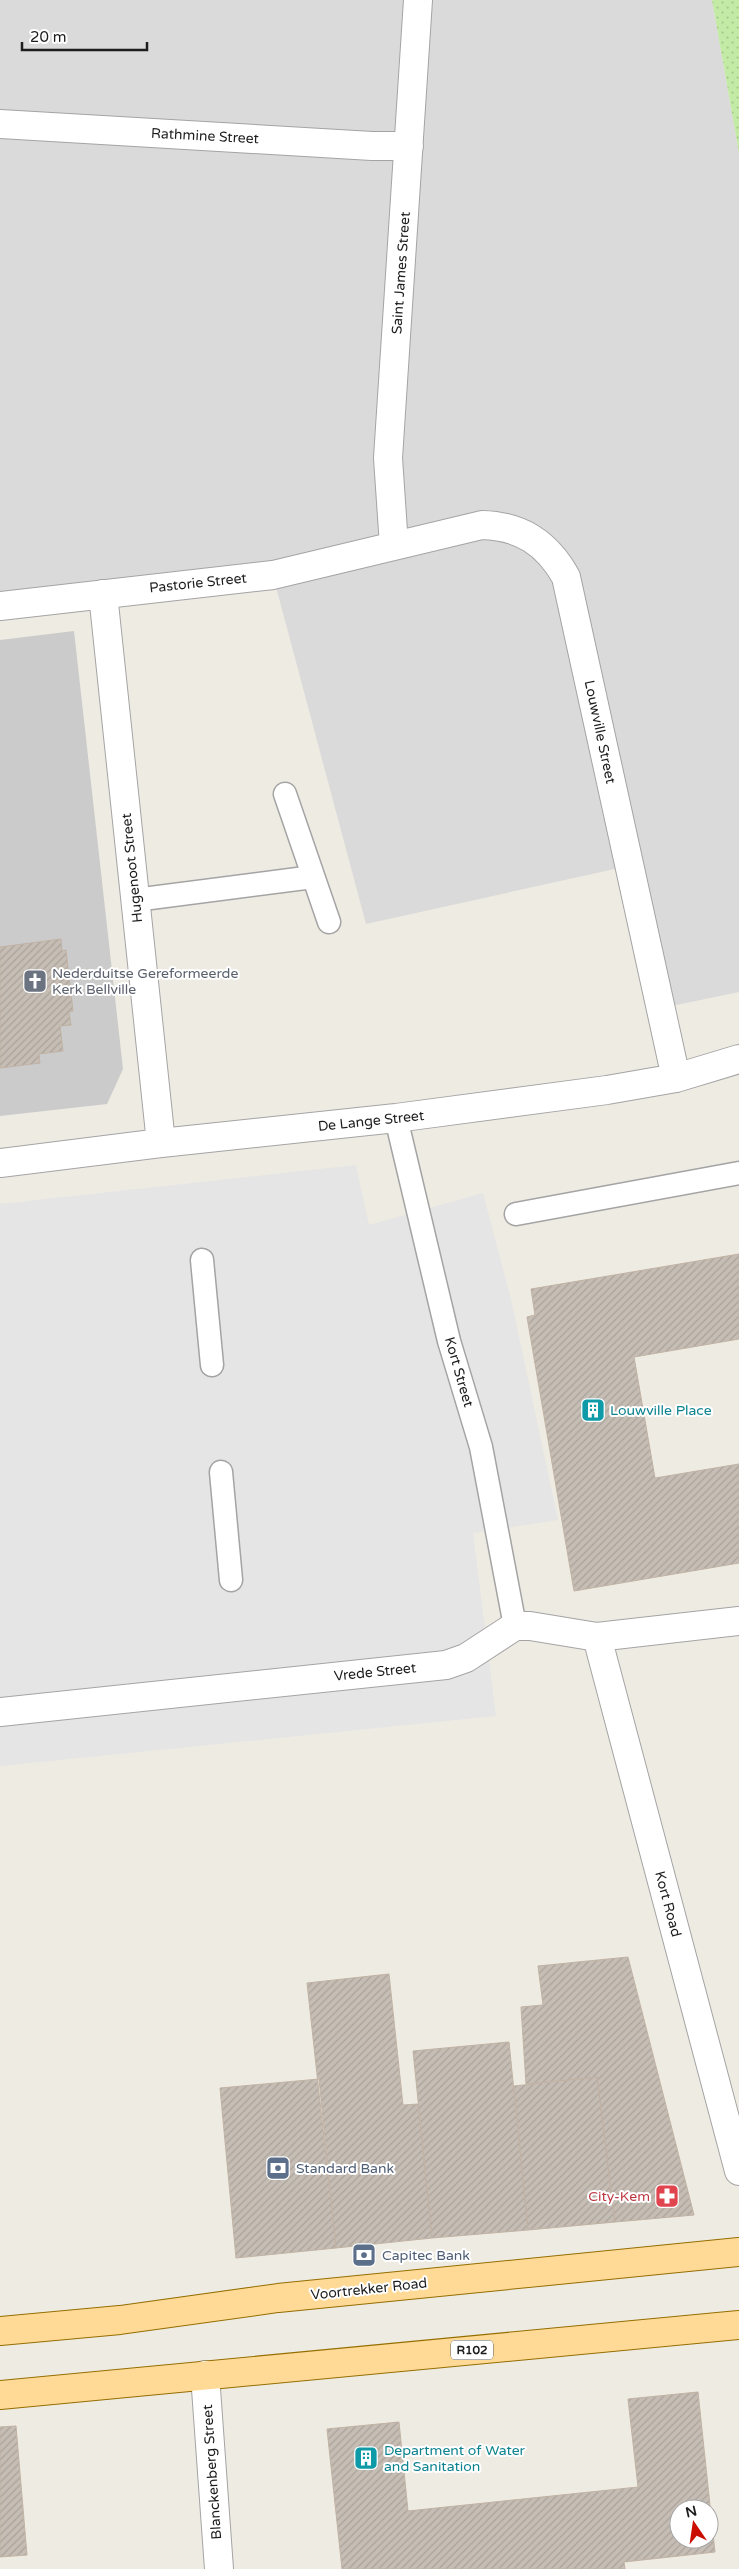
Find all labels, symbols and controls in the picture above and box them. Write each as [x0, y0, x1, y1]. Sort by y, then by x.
scale bar [22, 20, 148, 52]
text: 20 m [30, 28, 67, 46]
street label: Rathmine Street [151, 125, 260, 147]
street label: Saint James Street [388, 210, 414, 335]
street label: Pastorie Street [148, 569, 248, 597]
street label: Louwville Street [581, 679, 619, 786]
street label: Hugenoot Street [118, 812, 146, 924]
place label: Nederduitse Gereformeerde Kerk Bellville [52, 965, 238, 998]
church icon: Nederduitse Gereformeerde Kerk Bellville [22, 968, 48, 994]
street label: De Lange Street [317, 1107, 426, 1135]
street label: Kort Street [441, 1335, 477, 1410]
building icon: Louwville Place [580, 1397, 606, 1423]
place label: Louwville Place [610, 1402, 712, 1419]
street label: Vrede Street [333, 1659, 418, 1685]
street label: Kort Road [651, 1869, 685, 1939]
bank icon: Standard Bank [265, 2155, 291, 2181]
place label: Standard Bank [296, 2160, 394, 2177]
pharmacy icon: City-Kem [654, 2183, 680, 2209]
place label: City-Kem [588, 2188, 650, 2205]
bank icon: Capitec Bank [351, 2242, 377, 2268]
place label: Capitec Bank [382, 2247, 470, 2264]
street label: Voortrekker Road [310, 2274, 428, 2304]
road number: R102 [451, 2340, 493, 2360]
street label: Blanckenberg Street [199, 2403, 225, 2540]
place label: Department of Water and Sanitation [384, 2442, 526, 2475]
building icon: Department of Water and Sanitation [353, 2445, 379, 2471]
north arrow [669, 2499, 719, 2549]
text: N [684, 2502, 699, 2521]

